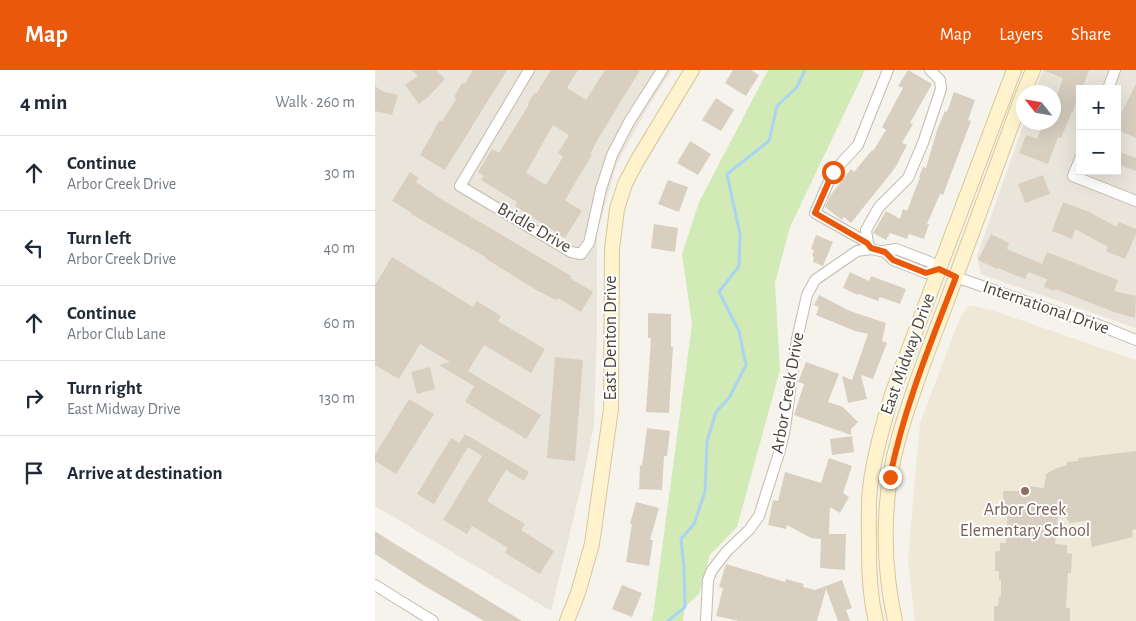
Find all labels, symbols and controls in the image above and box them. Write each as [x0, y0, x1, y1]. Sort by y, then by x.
text: Map [25, 23, 68, 47]
text: Map [940, 26, 971, 44]
text: Layers [999, 26, 1043, 44]
text: Share [1071, 26, 1111, 44]
north arrow [1016, 85, 1061, 130]
map controls [1076, 85, 1121, 175]
button: + [1076, 85, 1121, 130]
text: 4 min [20, 92, 67, 113]
text: Walk · 260 m [275, 94, 355, 110]
button: − [1076, 130, 1121, 175]
text: Continue [67, 154, 136, 173]
icon: ahead [20, 159, 48, 187]
route start [822, 161, 845, 184]
text: 30 m [325, 165, 355, 181]
text: Arbor Creek Drive [67, 176, 176, 192]
street label: Bridle Drive [494, 200, 574, 256]
text: Turn left [67, 229, 131, 248]
icon: left [20, 234, 48, 262]
text: 40 m [323, 240, 355, 256]
text: Arbor Creek Drive [67, 251, 176, 267]
street label: East Denton Drive [602, 275, 620, 401]
street label: International Drive [980, 278, 1112, 338]
street label: East Midway Drive [878, 291, 938, 417]
text: Continue [67, 304, 136, 323]
icon: ahead [20, 309, 48, 337]
text: 60 m [324, 315, 355, 331]
text: Arbor Club Lane [67, 326, 166, 342]
street label: Arbor Creek Drive [768, 331, 808, 455]
text: Turn right [67, 379, 142, 398]
icon: right [20, 384, 48, 412]
text: 130 m [319, 390, 355, 406]
text: East Midway Drive [67, 401, 181, 417]
icon: arrive [20, 459, 48, 487]
text: Arrive at destination [67, 464, 223, 483]
route end [879, 466, 902, 489]
marker: Arbor Creek Elementary School [1019, 485, 1031, 497]
place label: Arbor Creek Elementary School [960, 501, 1090, 540]

